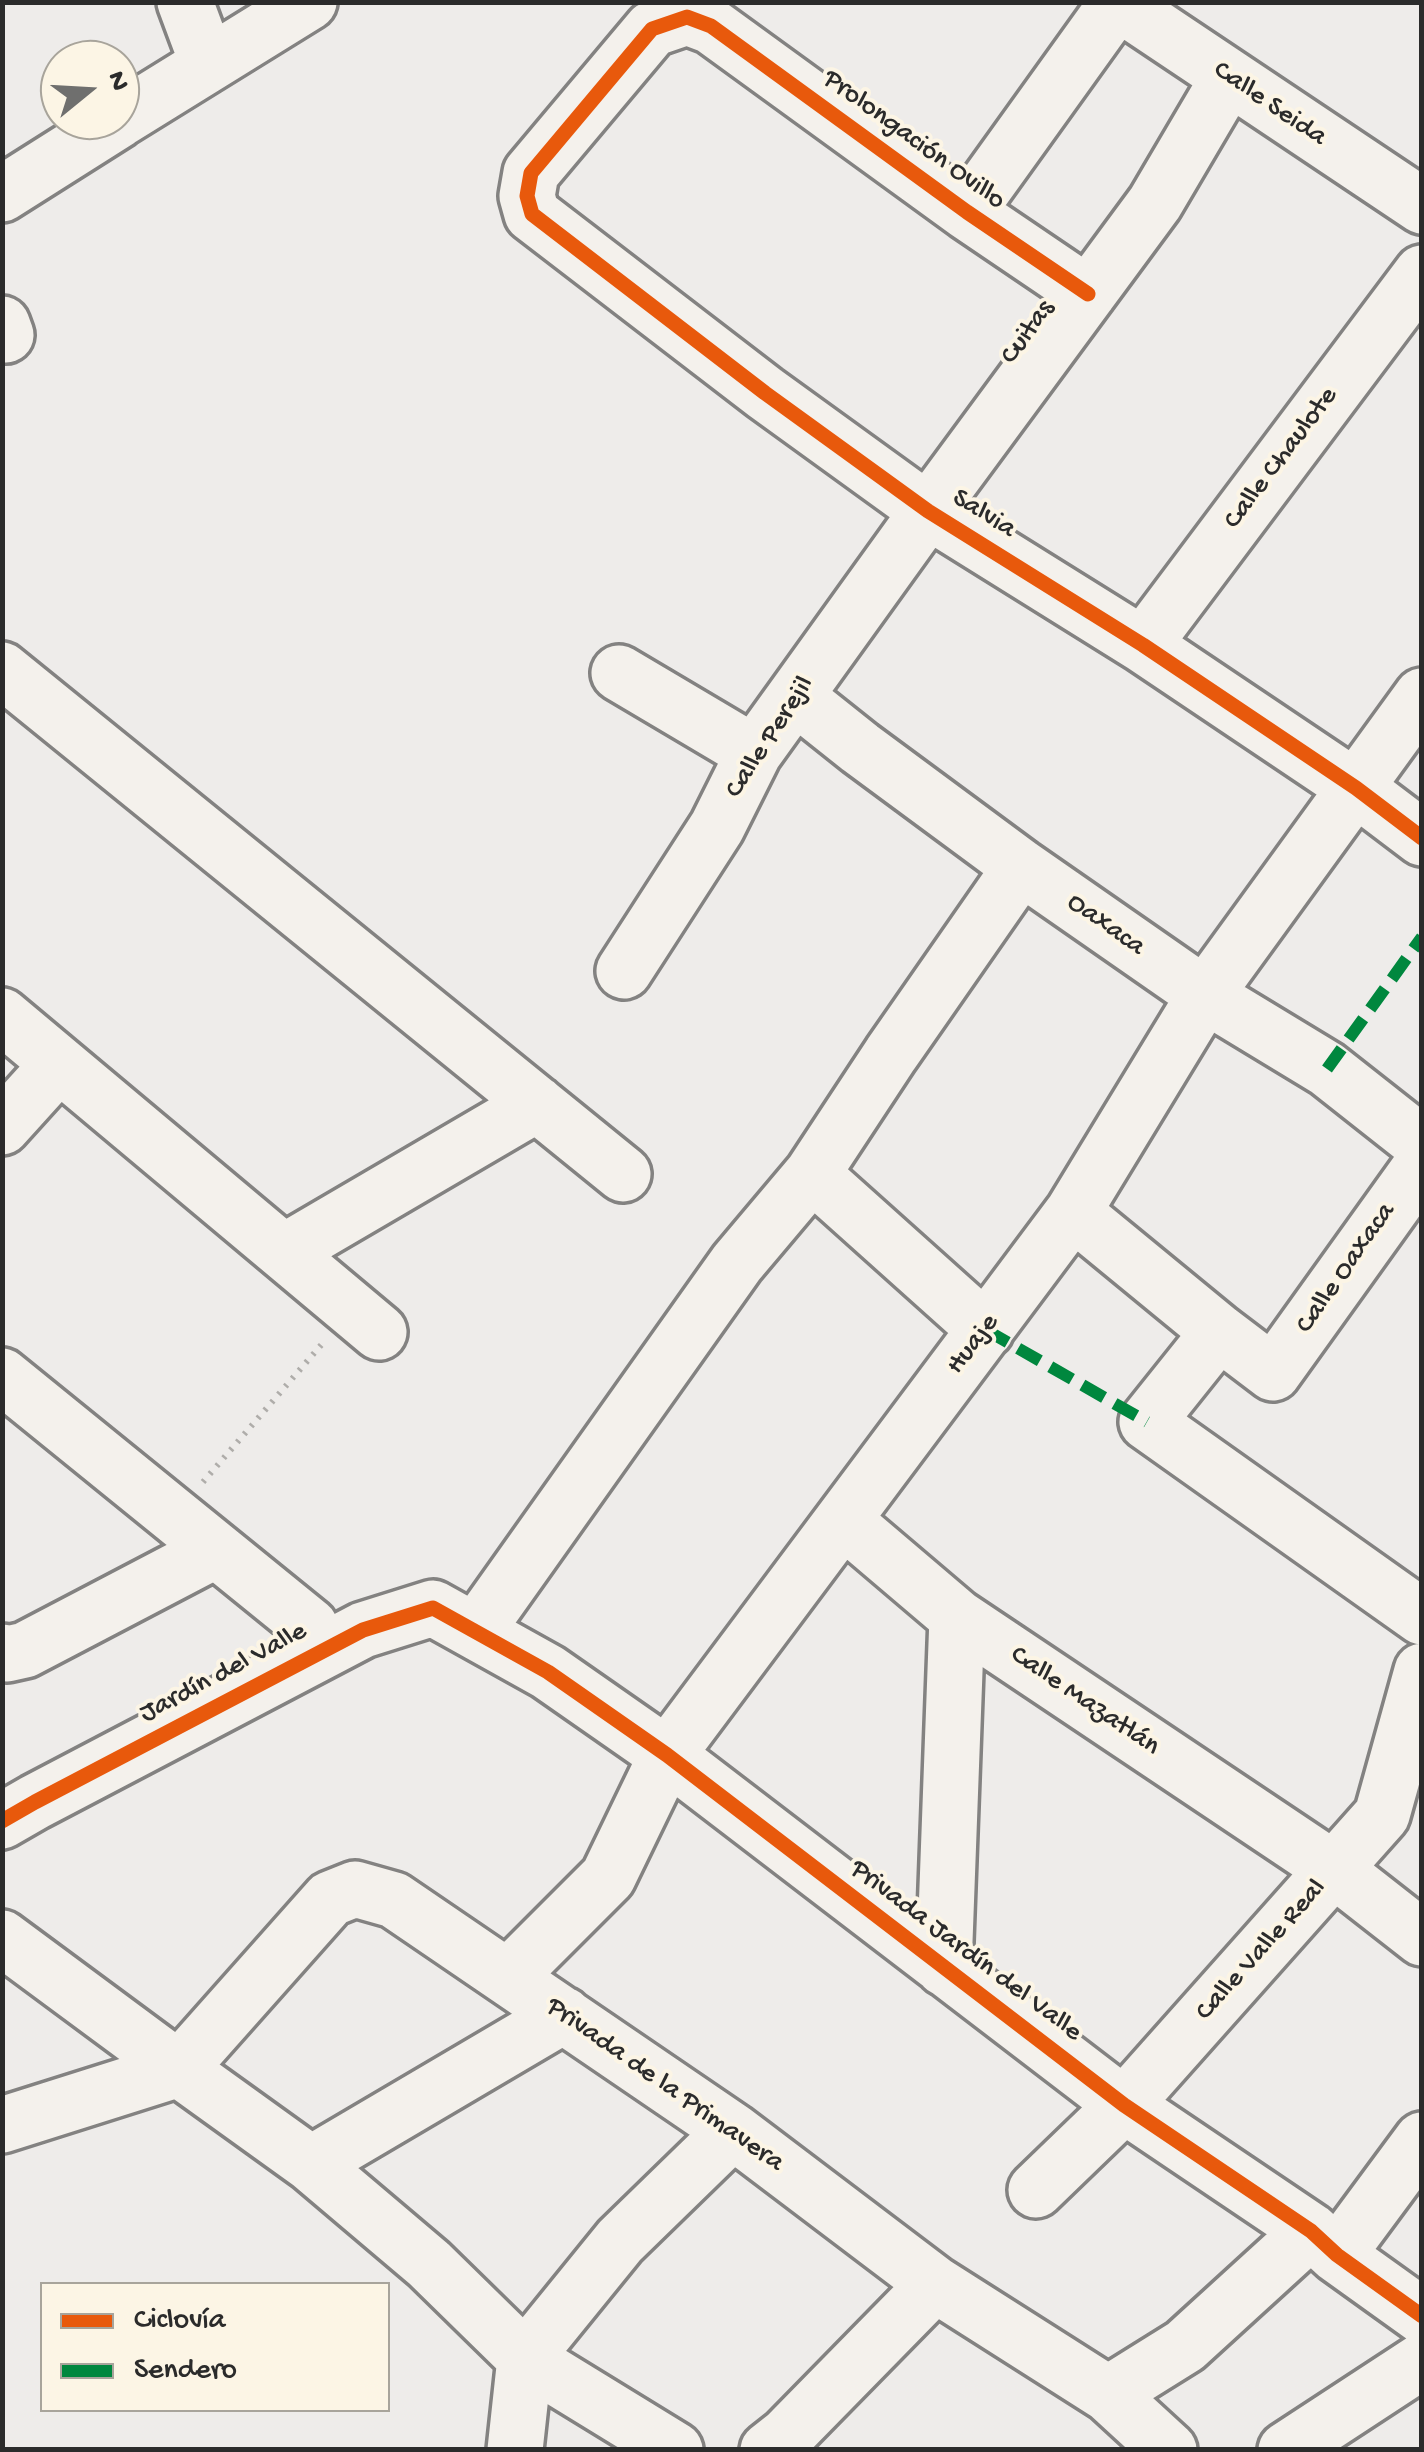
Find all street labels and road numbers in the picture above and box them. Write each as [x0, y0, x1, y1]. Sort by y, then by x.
street label: Calle Seida [1206, 55, 1332, 155]
street label: Prolongación Ovillo [815, 63, 1011, 219]
street label: Cuitas [994, 294, 1064, 372]
street label: Calle Chaulote [1218, 381, 1346, 537]
street label: Salvia [945, 483, 1021, 547]
street label: Calle Perejil [719, 671, 823, 805]
street label: Oaxaca [1059, 887, 1151, 965]
street label: Calle Oaxaca [1290, 1197, 1404, 1341]
street label: Huaje [940, 1308, 1008, 1382]
street label: Jardín del Valle [135, 1616, 313, 1732]
street label: Calle Mazatlán [1003, 1640, 1165, 1764]
street label: Privada Jardín del Valle [842, 1854, 1088, 2050]
street label: Calle Valle Real [1189, 1873, 1335, 2029]
street label: Privada de la Primavera [539, 1991, 789, 2181]

